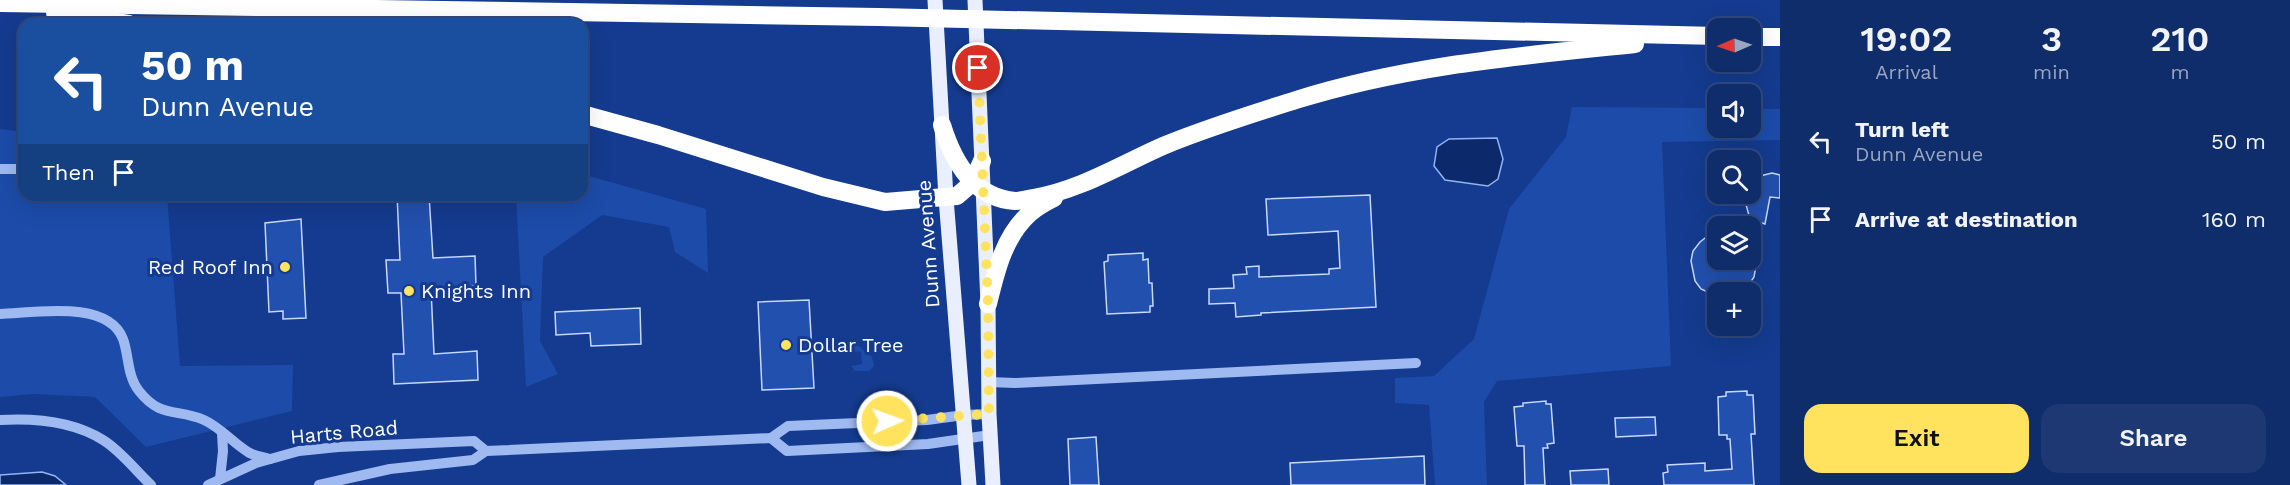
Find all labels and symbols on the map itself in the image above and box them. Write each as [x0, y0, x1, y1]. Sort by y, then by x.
north arrow [1707, 18, 1761, 72]
pin [952, 42, 1003, 93]
street label: Dunn Avenue [912, 179, 944, 309]
place label: Red Roof Inn [148, 255, 273, 279]
marker: Red Roof Inn [278, 260, 292, 274]
place label: Knights Inn [421, 279, 531, 303]
marker: Knights Inn [402, 284, 416, 298]
place label: Dollar Tree [798, 333, 904, 357]
marker: Dollar Tree [779, 338, 793, 352]
position arrow [855, 389, 919, 453]
street label: Harts Road [289, 415, 399, 449]

